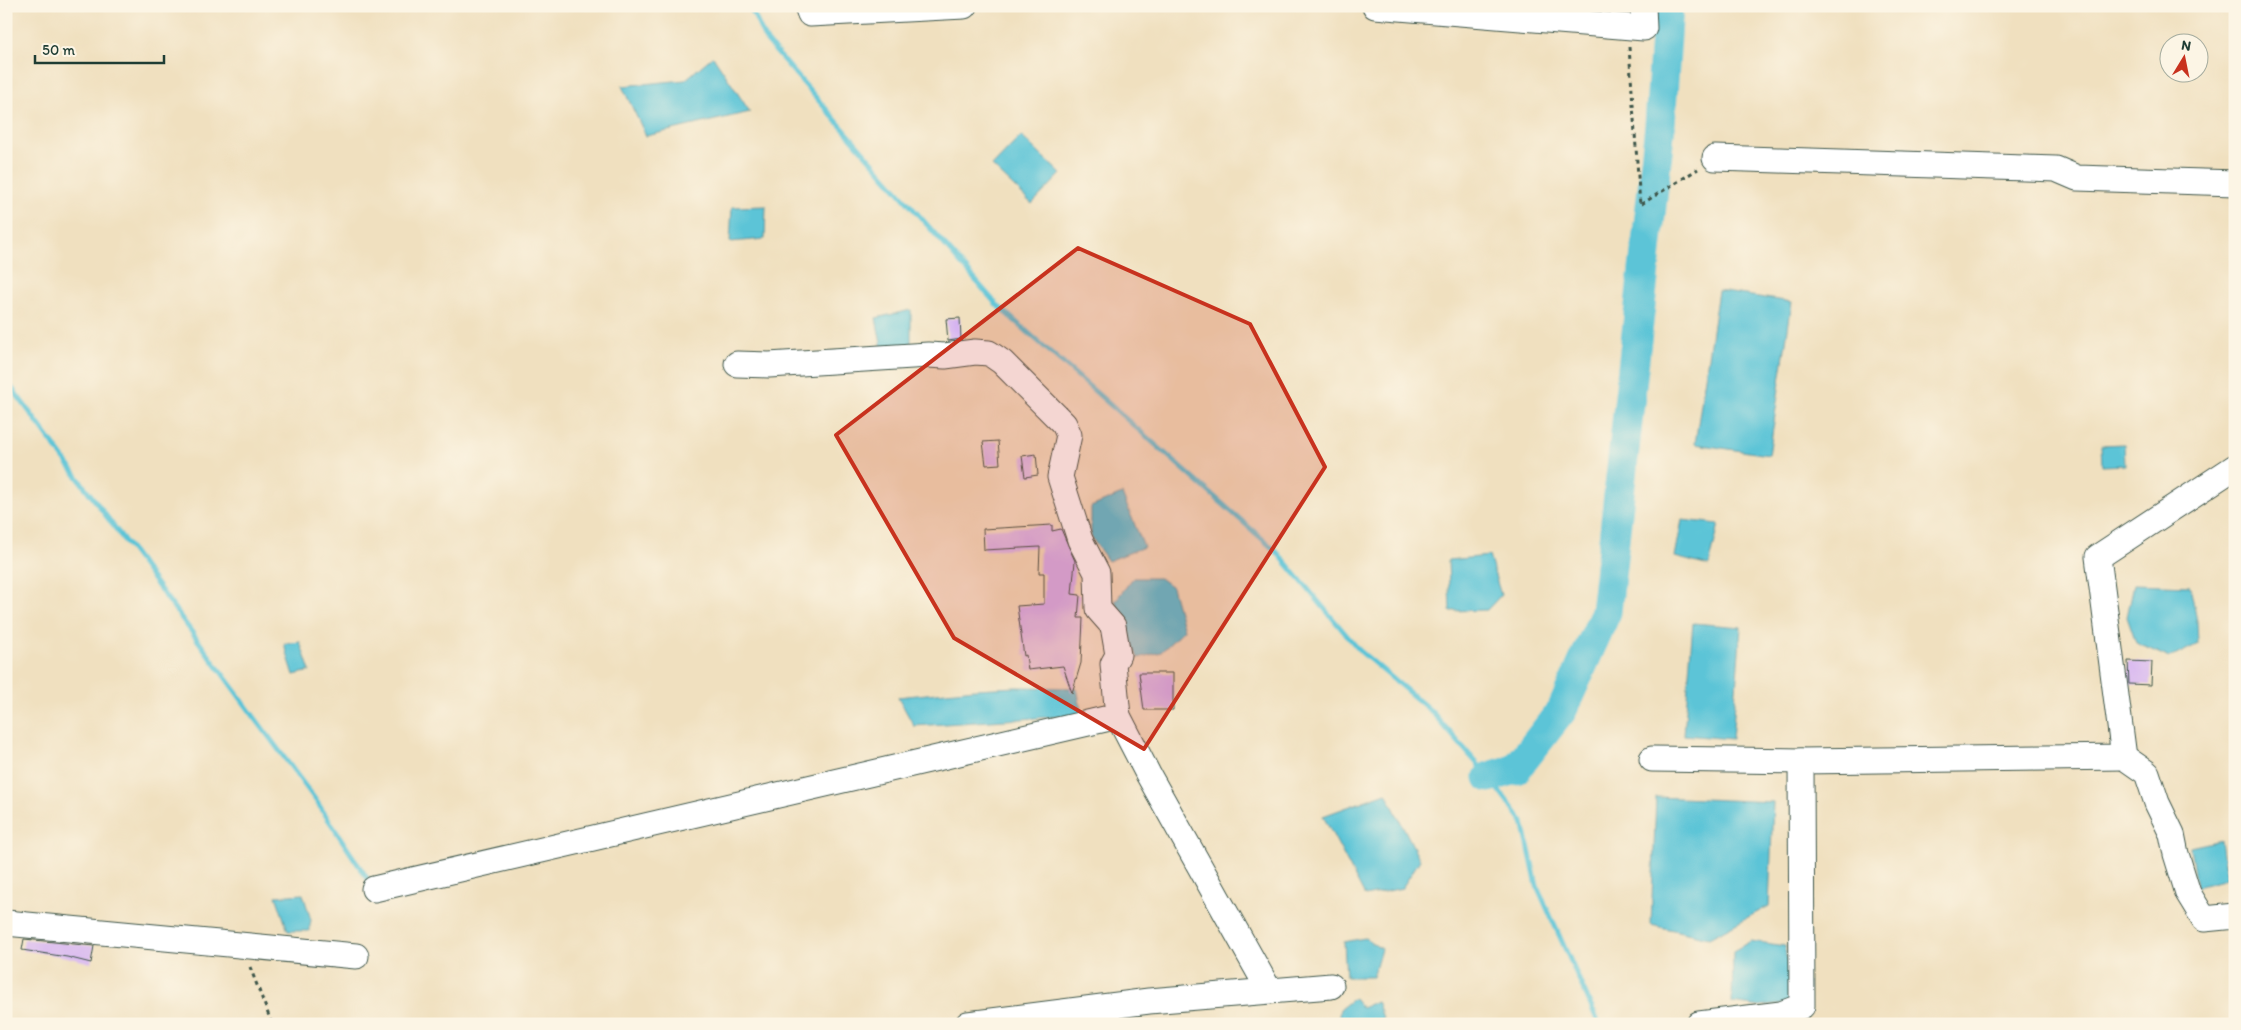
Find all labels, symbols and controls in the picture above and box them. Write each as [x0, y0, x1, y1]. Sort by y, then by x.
scale bar [35, 32, 164, 64]
north arrow [2158, 32, 2208, 82]
text: N [2180, 36, 2192, 55]
text: 50 m [42, 41, 75, 59]

